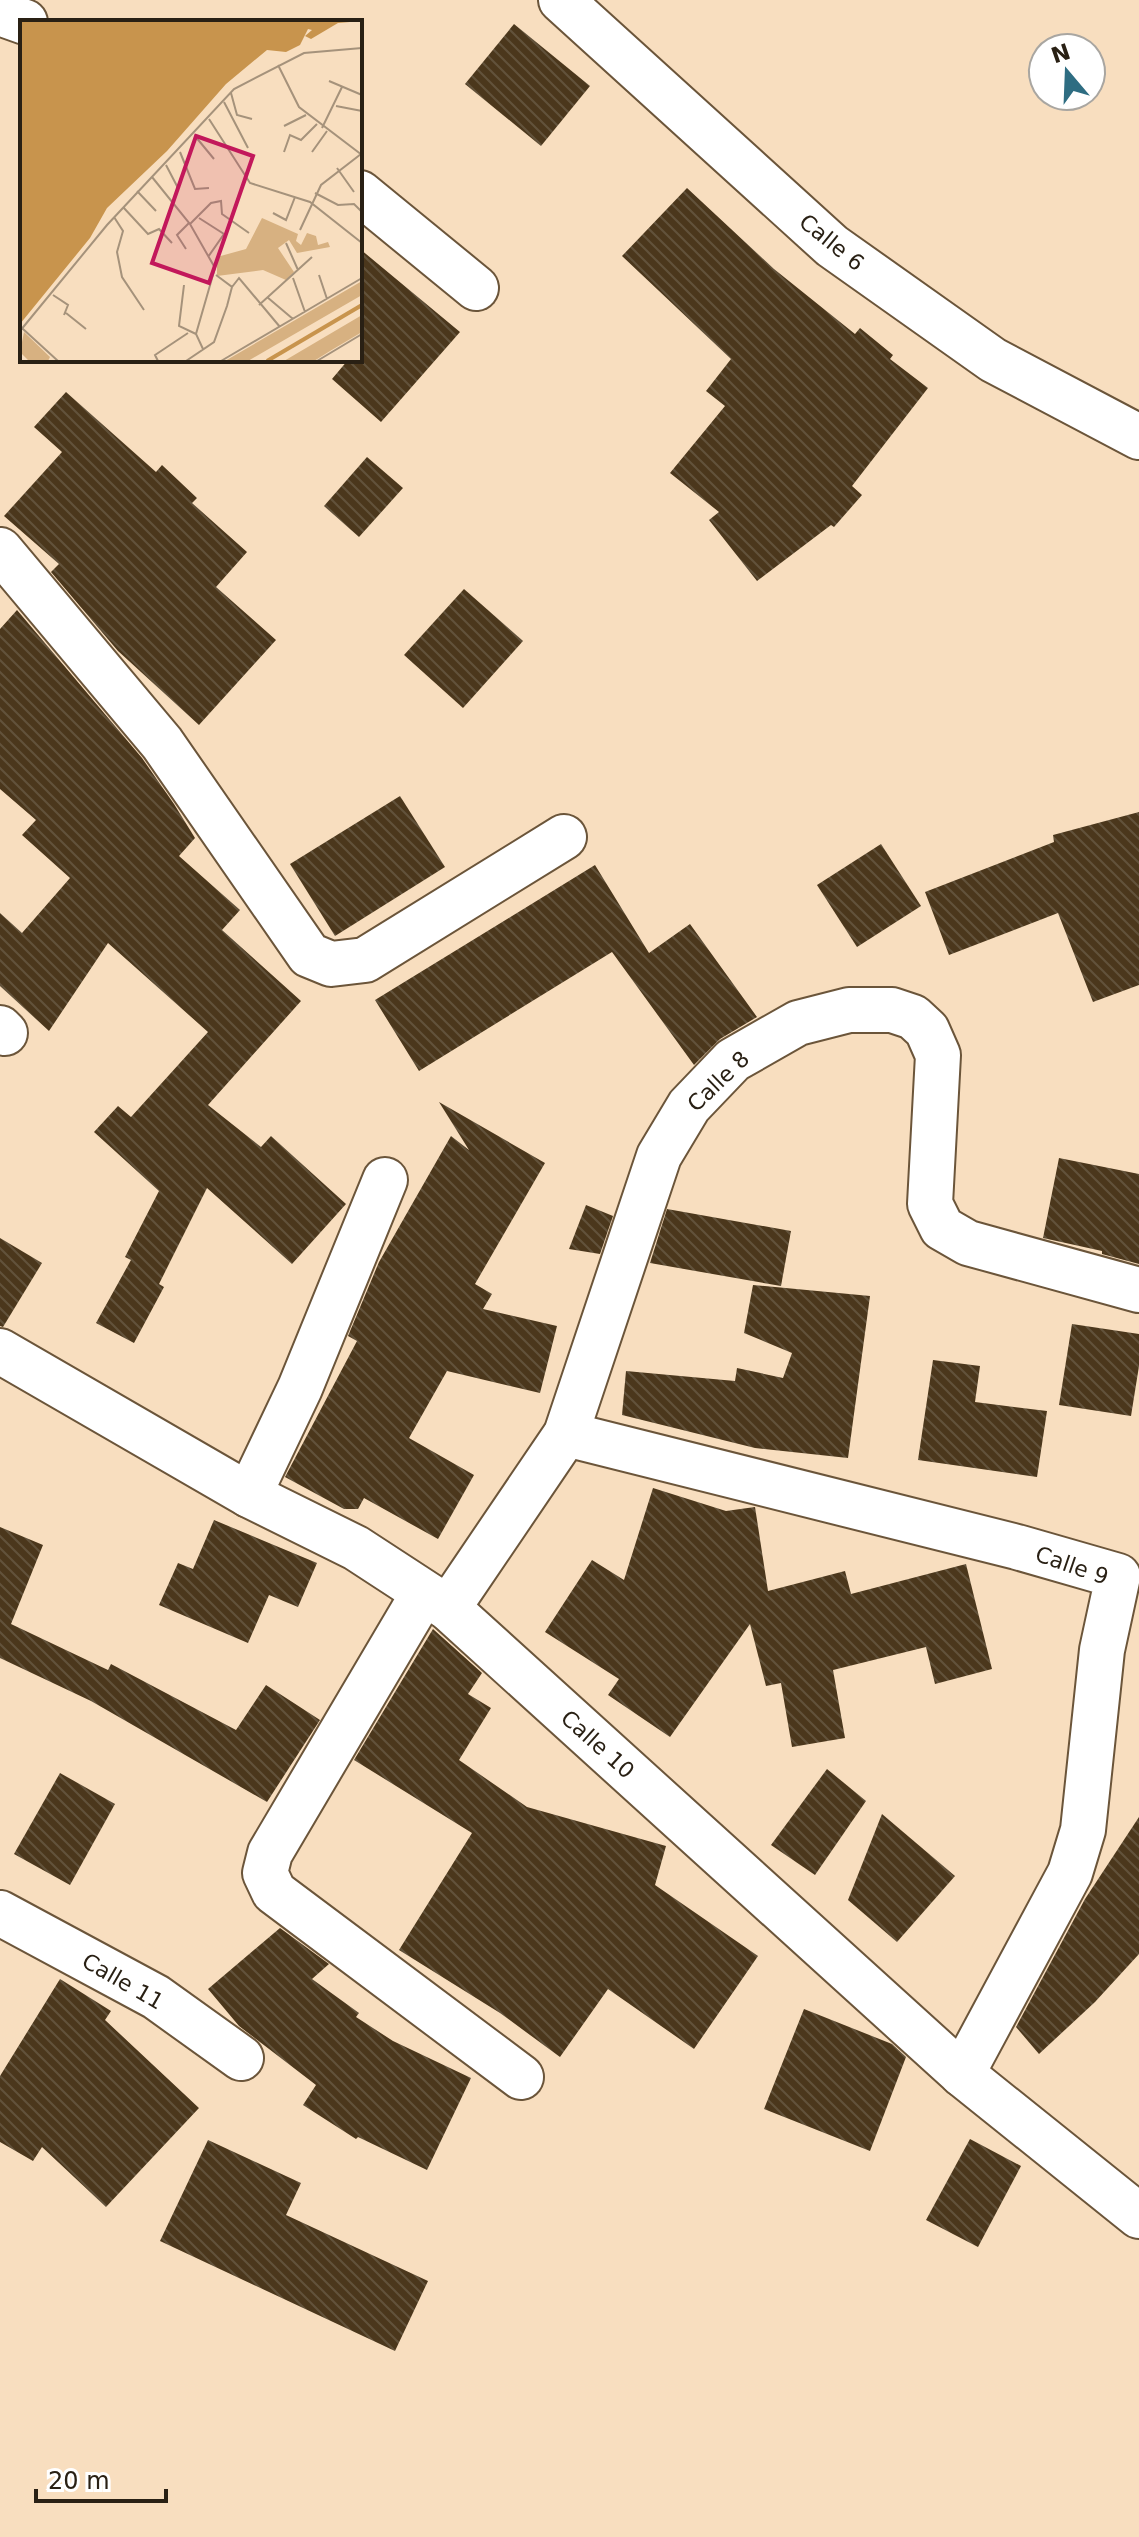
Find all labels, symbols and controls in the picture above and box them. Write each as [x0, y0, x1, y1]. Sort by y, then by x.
inset map [20, 20, 362, 362]
north arrow [1027, 32, 1107, 112]
text: N [1048, 39, 1073, 68]
street label: Calle 6 [794, 209, 869, 276]
street label: Calle 8 [682, 1046, 754, 1117]
street label: Calle 9 [1032, 1541, 1112, 1590]
street label: Calle 10 [556, 1705, 639, 1784]
street label: Calle 11 [78, 1948, 168, 2015]
scale bar [36, 2453, 166, 2503]
text: 20 m [48, 2467, 110, 2495]

